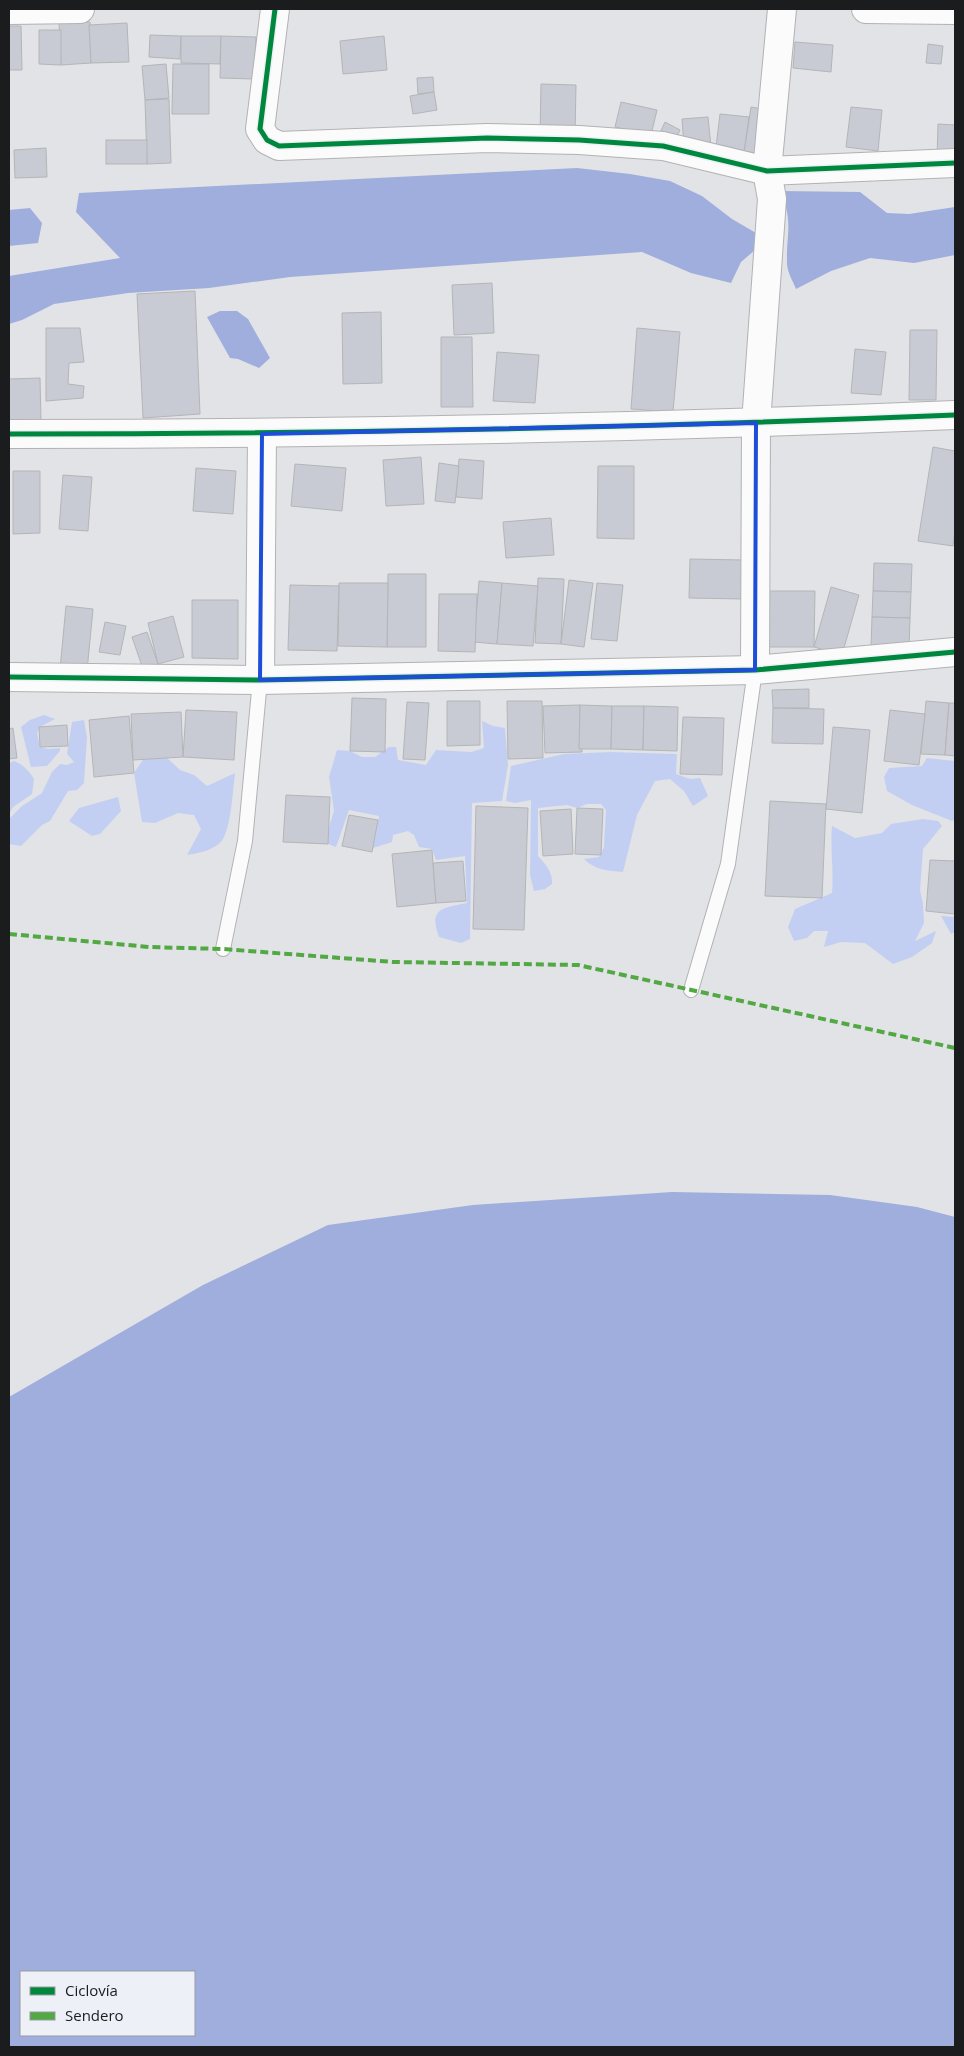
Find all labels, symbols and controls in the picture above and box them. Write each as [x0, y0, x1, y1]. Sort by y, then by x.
legend [20, 1971, 195, 2036]
text: Ciclovía [65, 1980, 118, 2000]
text: Sendero [65, 2005, 124, 2025]

